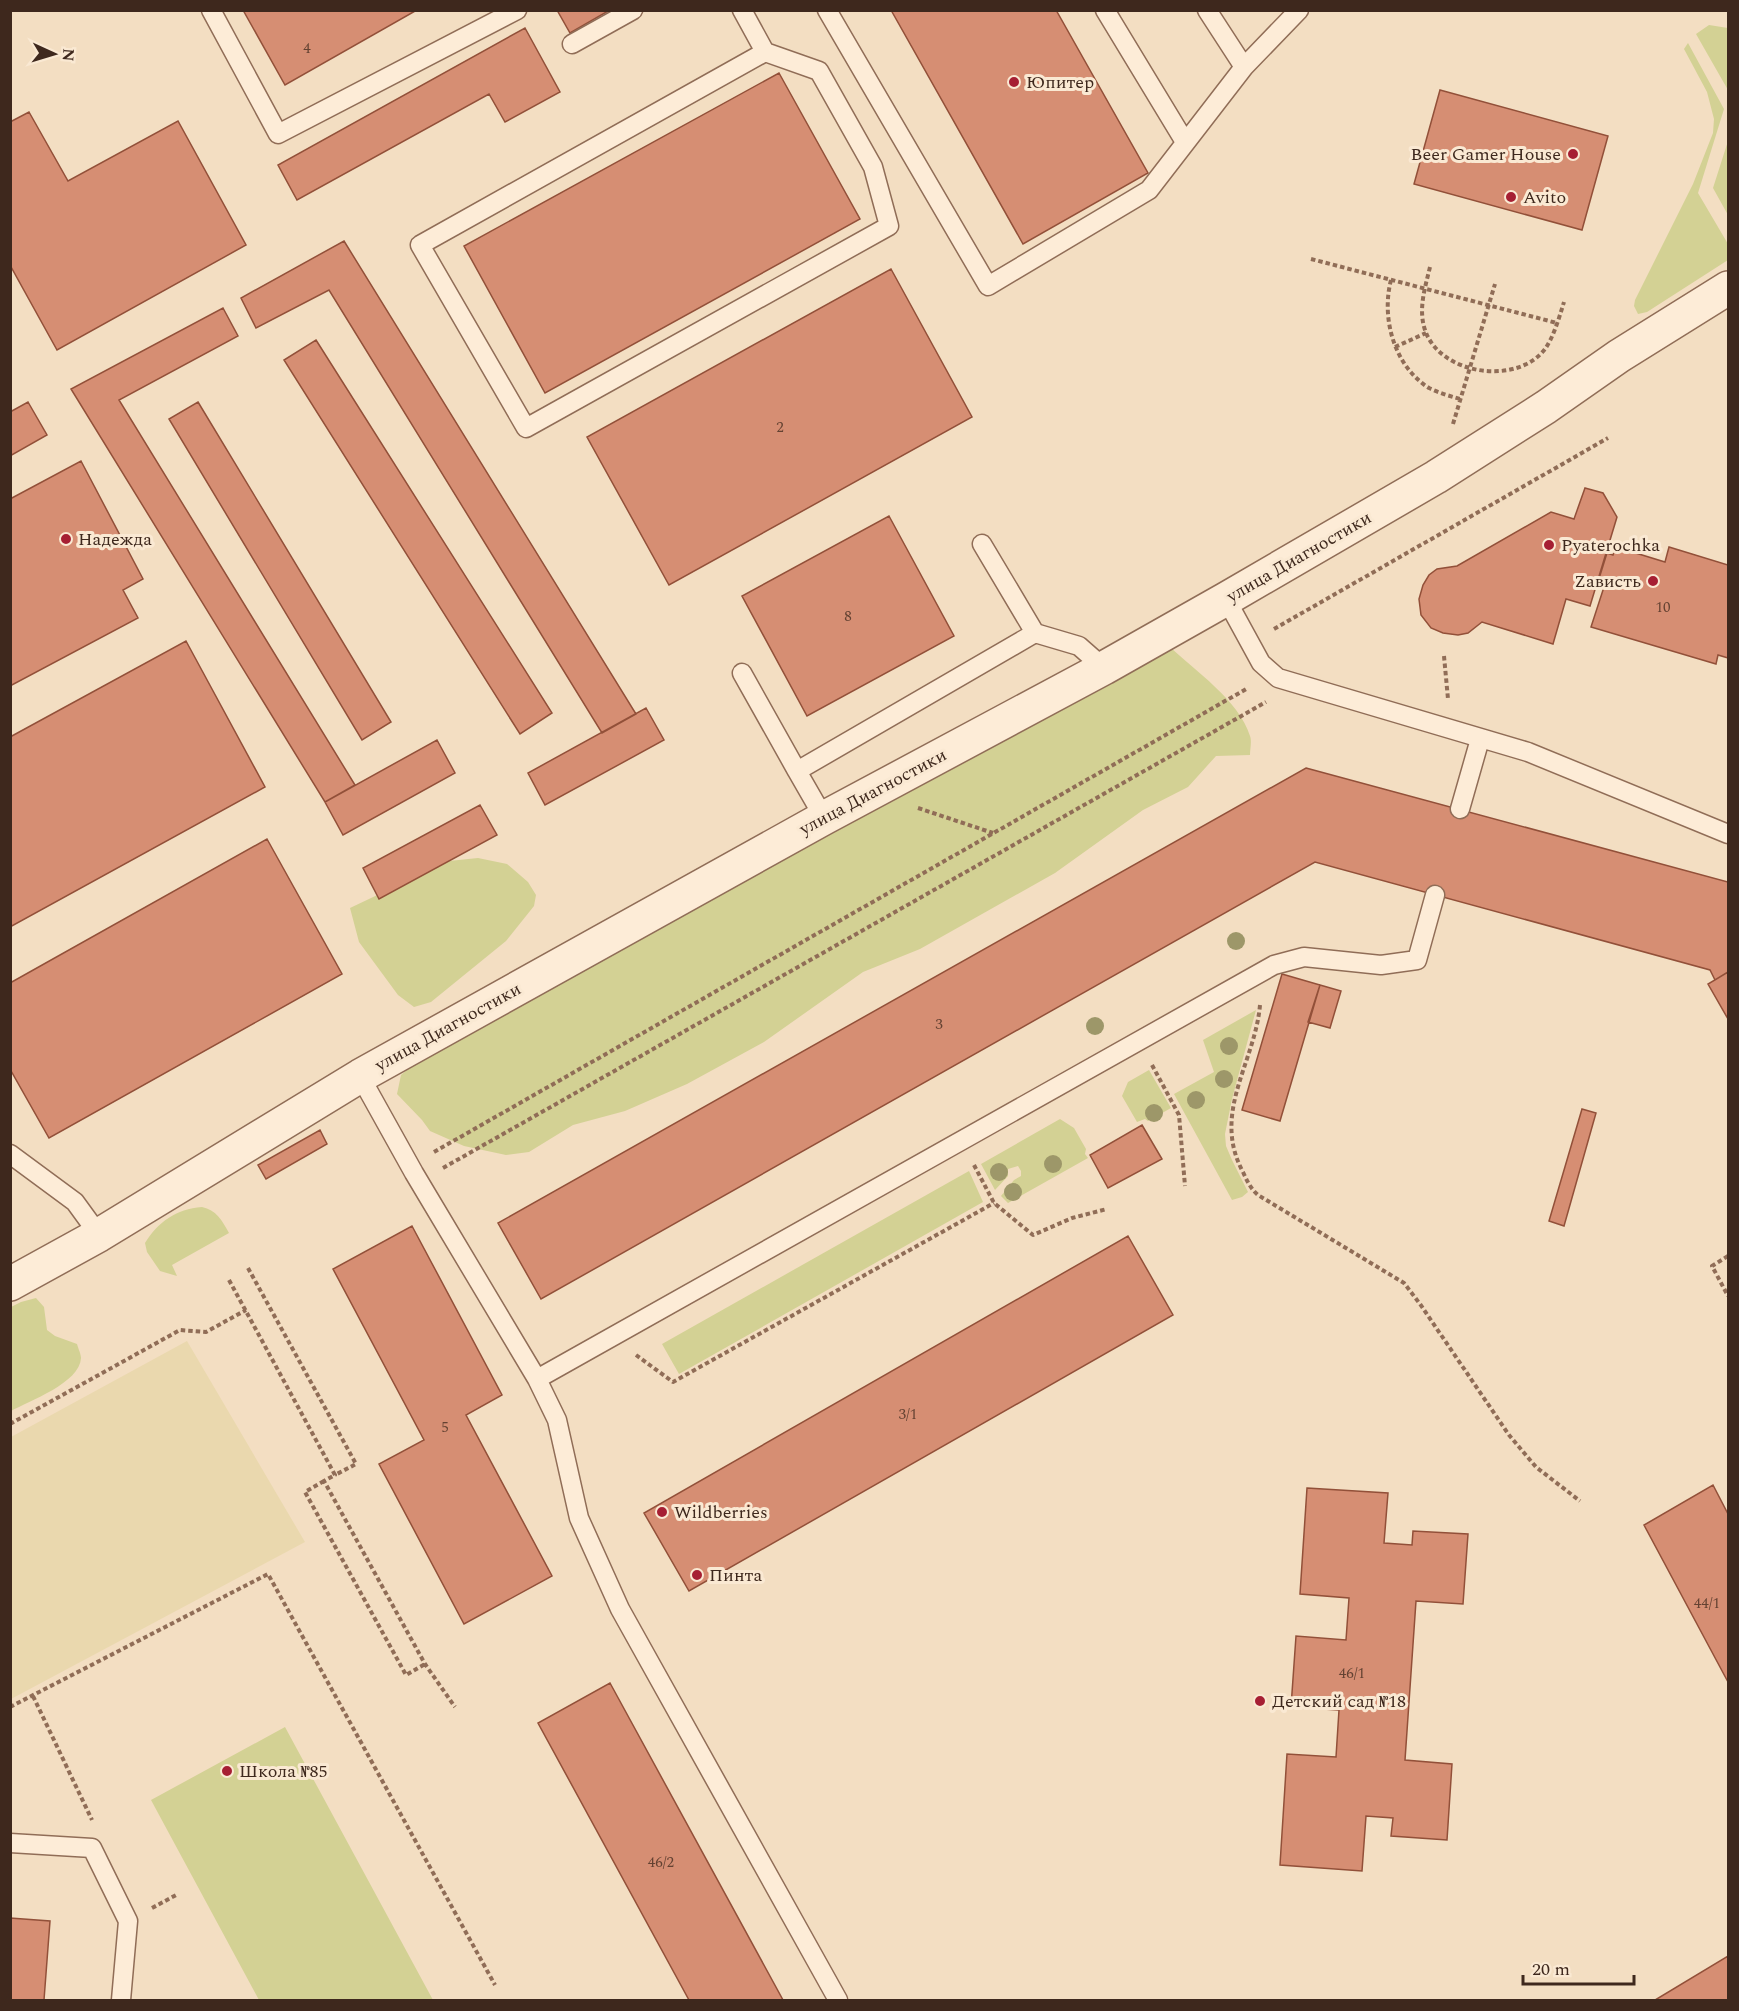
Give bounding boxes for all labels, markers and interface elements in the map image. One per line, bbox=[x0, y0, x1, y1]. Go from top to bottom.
north arrow bbox=[24, 24, 84, 84]
house number: 4 bbox=[303, 37, 311, 60]
text: N bbox=[56, 48, 80, 62]
place label: Юпитер bbox=[1026, 69, 1094, 96]
marker: Юпитер bbox=[1007, 75, 1021, 89]
place label: Beer Gamer House bbox=[1411, 141, 1561, 168]
marker: Beer Gamer House bbox=[1566, 147, 1580, 161]
place label: Avito bbox=[1523, 184, 1566, 211]
marker: Avito bbox=[1504, 190, 1518, 204]
house number: 2 bbox=[776, 416, 784, 439]
street label: улица Диагностики bbox=[1221, 504, 1377, 610]
place label: Надежда bbox=[78, 526, 152, 553]
marker: Надежда bbox=[59, 532, 73, 546]
place label: Pyaterochka bbox=[1561, 532, 1660, 559]
marker: Pyaterochka bbox=[1542, 538, 1556, 552]
place label: Zависть bbox=[1574, 568, 1641, 595]
marker: Zависть bbox=[1646, 574, 1660, 588]
house number: 10 bbox=[1655, 596, 1671, 619]
house number: 8 bbox=[844, 605, 852, 628]
street label: улица Диагностики bbox=[794, 742, 952, 843]
street label: улица Диагностики bbox=[369, 976, 526, 1079]
house number: 3 bbox=[935, 1013, 943, 1036]
house number: 3/1 bbox=[899, 1403, 917, 1426]
house number: 5 bbox=[441, 1416, 449, 1439]
place label: Wildberries bbox=[674, 1499, 768, 1526]
marker: Wildberries bbox=[655, 1505, 669, 1519]
place label: Пинта bbox=[709, 1562, 762, 1589]
marker: Пинта bbox=[690, 1568, 704, 1582]
house number: 44/1 bbox=[1694, 1592, 1720, 1615]
house number: 46/1 bbox=[1339, 1662, 1365, 1685]
place label: Детский сад №18 bbox=[1272, 1688, 1406, 1715]
marker: Детский сад №18 bbox=[1253, 1694, 1267, 1708]
place label: Школа №85 bbox=[239, 1758, 327, 1785]
marker: Школа №85 bbox=[220, 1764, 234, 1778]
house number: 46/2 bbox=[648, 1851, 674, 1874]
scale bar bbox=[1523, 1948, 1634, 1986]
text: 20 m bbox=[1532, 1956, 1570, 1983]

